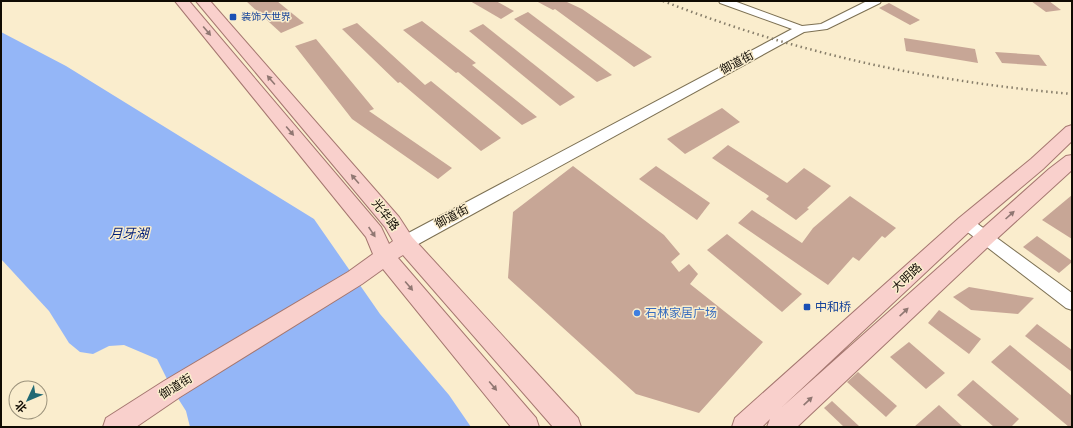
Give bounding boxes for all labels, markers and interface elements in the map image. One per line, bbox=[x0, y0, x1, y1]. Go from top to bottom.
place label: 装饰大世界 bbox=[241, 11, 291, 23]
marker: 装饰大世界 bbox=[228, 12, 238, 22]
one-way arrow bbox=[202, 26, 211, 36]
street label: 御道街 bbox=[718, 48, 756, 78]
one-way arrow bbox=[266, 75, 275, 85]
one-way arrow bbox=[285, 126, 294, 137]
one-way arrow bbox=[351, 174, 360, 184]
street label: 光华路 bbox=[368, 196, 402, 234]
street label: 御道街 bbox=[433, 202, 471, 232]
one-way arrow bbox=[1005, 211, 1014, 220]
water label: 月牙湖 bbox=[109, 226, 150, 242]
one-way arrow bbox=[368, 226, 376, 237]
street label: 大明路 bbox=[889, 260, 925, 296]
one-way arrow bbox=[405, 281, 414, 292]
place label: 中和桥 bbox=[815, 300, 851, 315]
marker: 中和桥 bbox=[802, 302, 812, 312]
place label: 石林家居广场 bbox=[645, 306, 717, 321]
marker: 石林家居广场 bbox=[632, 308, 642, 318]
one-way arrow bbox=[898, 308, 909, 317]
street label: 御道街 bbox=[157, 371, 195, 403]
north arrow bbox=[8, 380, 48, 420]
one-way arrow bbox=[488, 381, 497, 391]
one-way arrow bbox=[803, 396, 813, 405]
text: 北 bbox=[13, 398, 30, 415]

